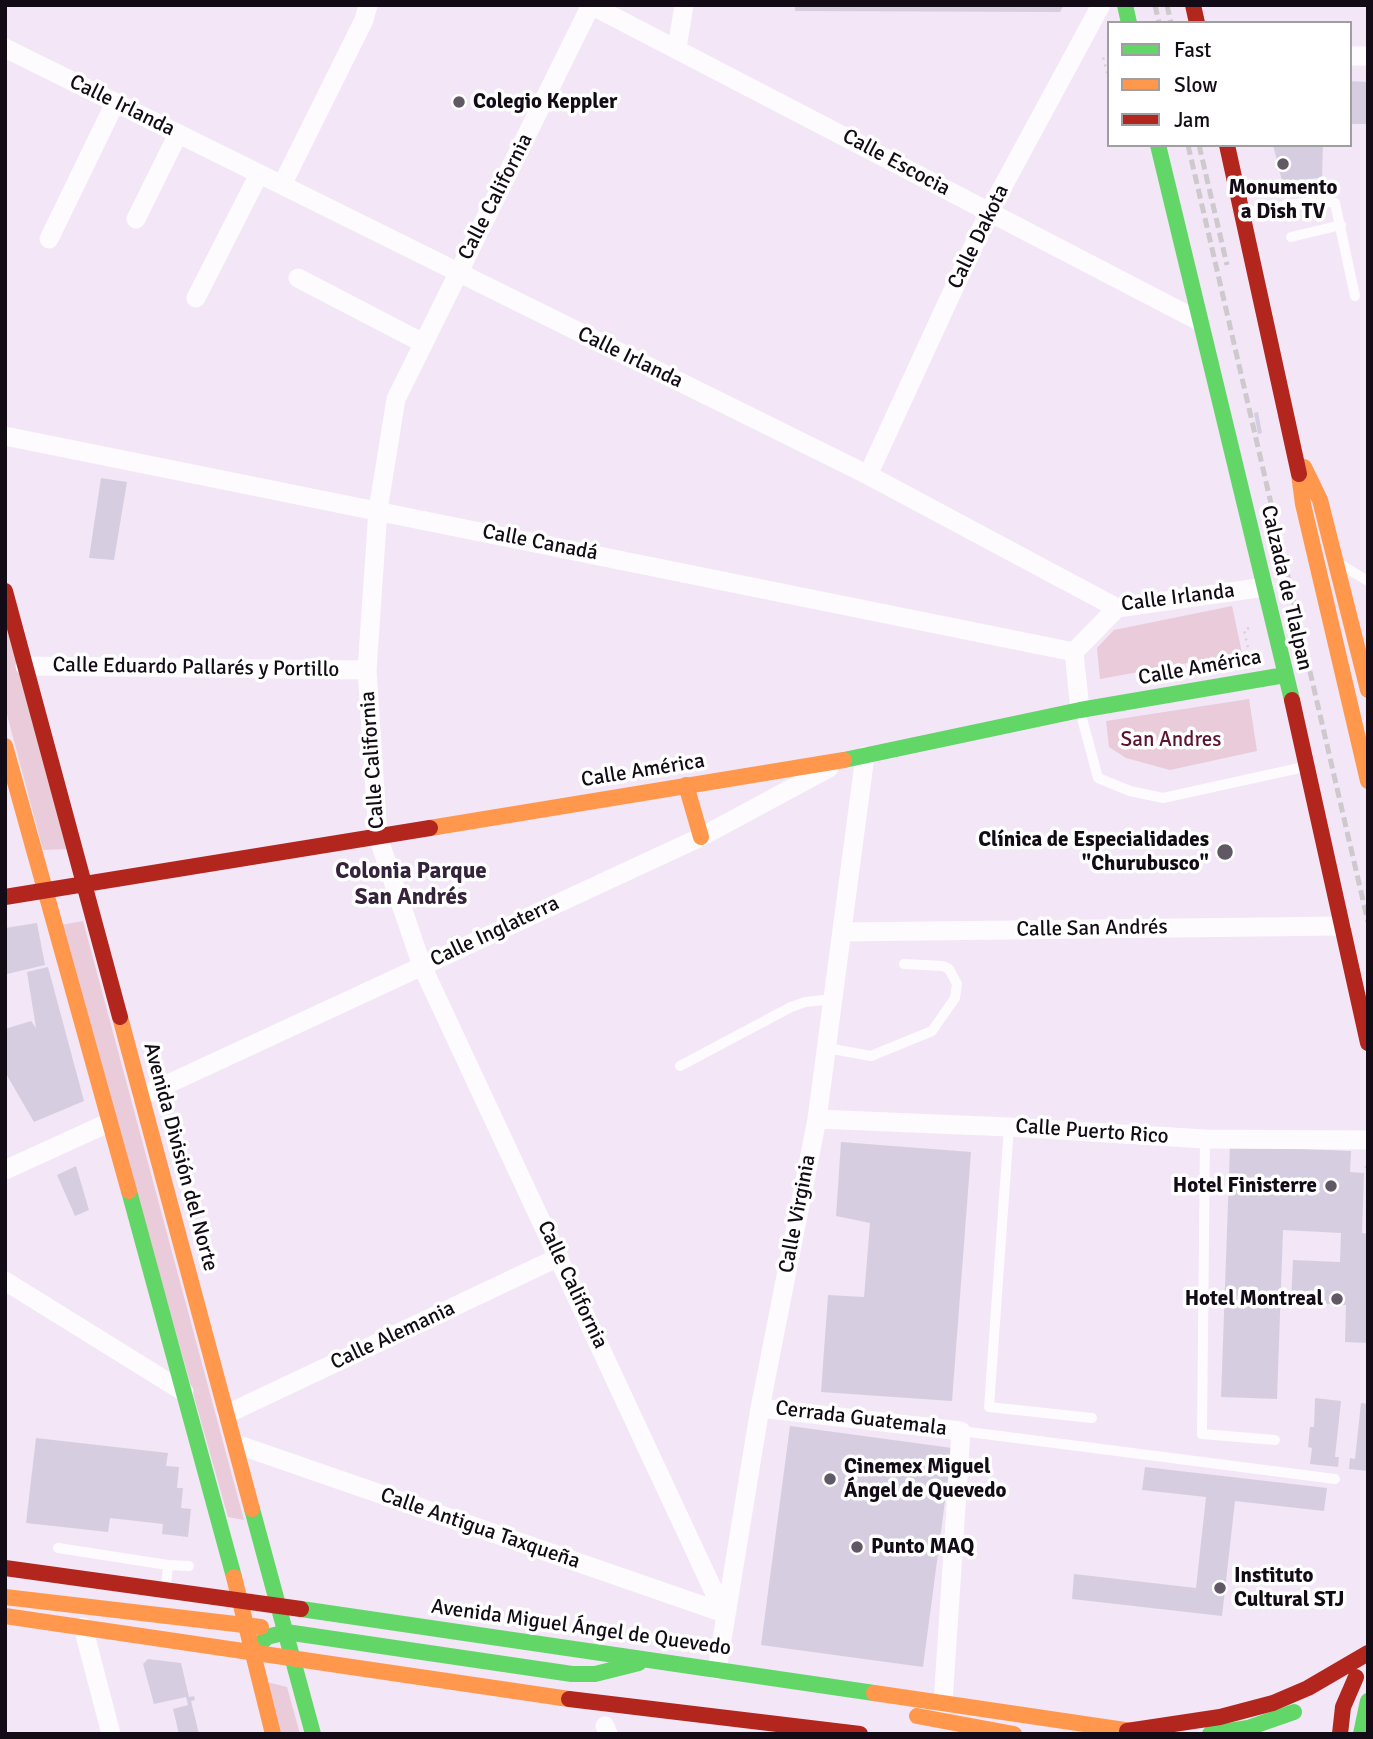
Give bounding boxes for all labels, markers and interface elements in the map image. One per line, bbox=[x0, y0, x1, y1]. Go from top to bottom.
legend bbox=[1107, 21, 1352, 147]
text: Fast bbox=[1174, 37, 1211, 63]
street label: Calle Irlanda bbox=[65, 70, 179, 142]
text: Slow bbox=[1174, 72, 1218, 98]
place label: Colegio Keppler bbox=[473, 89, 617, 115]
marker: Colegio Keppler bbox=[451, 94, 467, 110]
text: Jam bbox=[1174, 107, 1210, 133]
street label: Calle Escocia bbox=[838, 124, 954, 202]
street label: Calle California bbox=[453, 130, 539, 264]
marker: Monumento a Dish TV bbox=[1275, 156, 1291, 172]
place label: Monumento a Dish TV bbox=[1228, 175, 1338, 225]
street label: Calle Dakota bbox=[943, 181, 1015, 293]
street label: Calle Irlanda bbox=[573, 322, 687, 394]
street label: Calzada de Tlalpan bbox=[1255, 503, 1317, 673]
street label: Calle Canadá bbox=[480, 519, 600, 567]
street label: Calle Irlanda bbox=[1120, 579, 1236, 617]
street label: Calle América bbox=[1136, 645, 1264, 691]
street label: Calle Eduardo Pallarés y Portillo bbox=[52, 653, 340, 683]
street label: Calle California bbox=[356, 690, 390, 830]
park label: San Andres bbox=[1121, 727, 1221, 753]
street label: Calle América bbox=[579, 749, 707, 793]
place label: Clínica de Especialidades "Churubusco" bbox=[978, 827, 1209, 877]
marker: Clínica de Especialidades "Churubusco" bbox=[1215, 842, 1235, 862]
district label: Colonia Parque San Andrés bbox=[335, 858, 487, 912]
street label: Calle Inglaterra bbox=[427, 891, 563, 973]
street label: Calle San Andrés bbox=[1016, 915, 1168, 943]
street label: Avenida División del Norte bbox=[137, 1040, 223, 1274]
street label: Calle Puerto Rico bbox=[1014, 1114, 1170, 1150]
street label: Calle Virginia bbox=[774, 1153, 822, 1275]
place label: Hotel Finisterre bbox=[1173, 1173, 1317, 1199]
marker: Hotel Finisterre bbox=[1323, 1178, 1339, 1194]
street label: Calle California bbox=[531, 1217, 613, 1353]
place label: Hotel Montreal bbox=[1185, 1286, 1323, 1312]
marker: Hotel Montreal bbox=[1329, 1291, 1345, 1307]
street label: Calle Alemania bbox=[327, 1296, 459, 1376]
street label: Cerrada Guatemala bbox=[774, 1396, 948, 1442]
place label: Cinemex Miguel Ángel de Quevedo bbox=[844, 1454, 1006, 1504]
marker: Cinemex Miguel Ángel de Quevedo bbox=[822, 1471, 838, 1487]
street label: Calle Antigua Taxqueña bbox=[377, 1483, 583, 1575]
place label: Punto MAQ bbox=[871, 1534, 974, 1560]
marker: Punto MAQ bbox=[849, 1539, 865, 1555]
place label: Instituto Cultural STJ bbox=[1234, 1563, 1344, 1613]
marker: Instituto Cultural STJ bbox=[1212, 1580, 1228, 1596]
street label: Avenida Miguel Ángel de Quevedo bbox=[429, 1594, 733, 1662]

